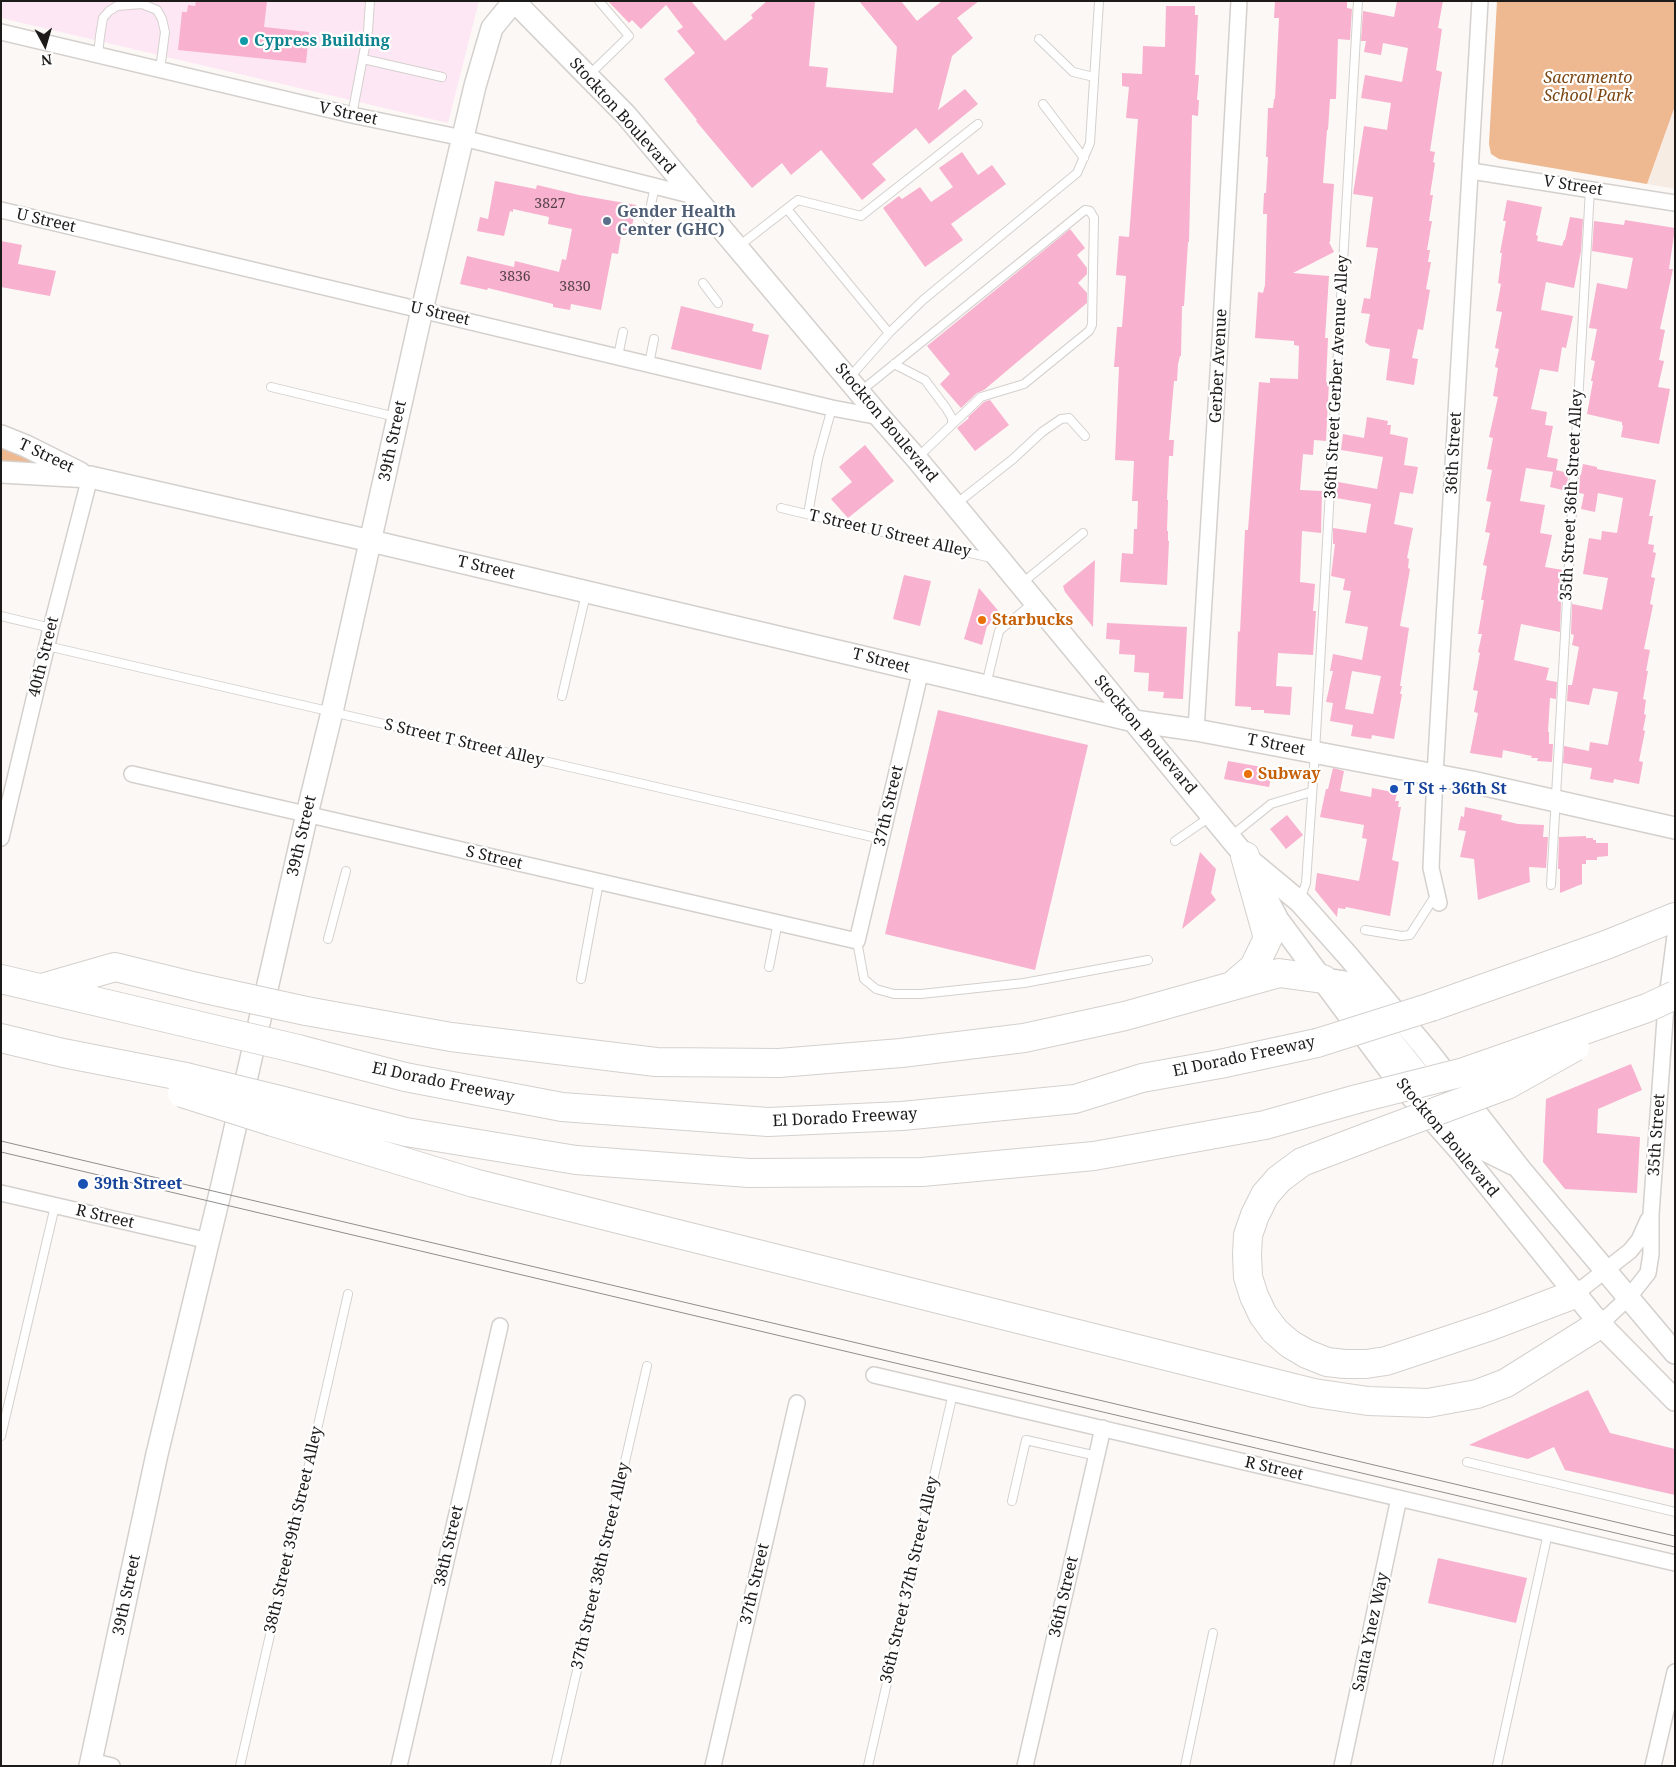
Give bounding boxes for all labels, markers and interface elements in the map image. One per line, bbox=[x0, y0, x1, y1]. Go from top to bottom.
north arrow bbox=[20, 20, 70, 70]
place label: Cypress Building bbox=[254, 31, 390, 51]
marker: Cypress Building bbox=[238, 35, 250, 47]
text: N bbox=[40, 50, 53, 70]
street label: Stockton Boulevard bbox=[565, 54, 679, 178]
park label: Sacramento School Park bbox=[1543, 68, 1633, 106]
street label: V Street bbox=[317, 98, 379, 130]
street label: V Street bbox=[1542, 172, 1604, 200]
house number: 3827 bbox=[534, 196, 566, 212]
place label: Gender Health Center (GHC) bbox=[617, 202, 736, 240]
street label: U Street bbox=[14, 205, 78, 237]
marker: Gender Health Center (GHC) bbox=[601, 215, 613, 227]
street label: 36th Street Gerber Avenue Alley bbox=[1321, 254, 1353, 500]
house number: 3836 bbox=[499, 269, 531, 285]
house number: 3830 bbox=[559, 279, 591, 295]
street label: U Street bbox=[408, 298, 472, 330]
street label: Gerber Avenue bbox=[1206, 308, 1232, 424]
street label: Stockton Boulevard bbox=[831, 360, 941, 486]
street label: 35th Street 36th Street Alley bbox=[1557, 389, 1587, 601]
street label: 39th Street bbox=[375, 399, 411, 483]
street label: 36th Street bbox=[1442, 411, 1466, 495]
street label: T Street bbox=[15, 435, 77, 477]
street label: T Street U Street Alley bbox=[807, 506, 973, 562]
street label: T Street bbox=[455, 552, 517, 584]
place label: Starbucks bbox=[992, 610, 1073, 630]
marker: Starbucks bbox=[976, 614, 988, 626]
street label: 40th Street bbox=[25, 615, 63, 699]
street label: T Street bbox=[850, 645, 912, 677]
street label: Stockton Boulevard bbox=[1090, 672, 1200, 798]
street label: S Street T Street Alley bbox=[382, 715, 546, 771]
street label: T Street bbox=[1245, 730, 1307, 760]
street label: 37th Street bbox=[870, 764, 908, 848]
place label: Subway bbox=[1258, 764, 1321, 784]
marker: Subway bbox=[1242, 768, 1254, 780]
place label: T St + 36th St bbox=[1404, 779, 1507, 799]
marker: T St + 36th St bbox=[1388, 783, 1400, 795]
street label: 39th Street bbox=[283, 794, 321, 878]
street label: S Street bbox=[464, 842, 524, 874]
street label: El Dorado Freeway bbox=[1171, 1033, 1317, 1081]
street label: El Dorado Freeway bbox=[370, 1059, 516, 1107]
street label: Stockton Boulevard bbox=[1392, 1075, 1502, 1201]
street label: 35th Street bbox=[1645, 1093, 1669, 1177]
street label: El Dorado Freeway bbox=[772, 1105, 918, 1131]
place label: 39th Street bbox=[94, 1174, 182, 1194]
marker: 39th Street bbox=[76, 1177, 90, 1191]
street label: R Street bbox=[74, 1201, 136, 1233]
street label: 38th Street 39th Street Alley bbox=[261, 1425, 327, 1635]
street label: R Street bbox=[1243, 1453, 1305, 1485]
street label: 37th Street 38th Street Alley bbox=[568, 1461, 634, 1671]
street label: 36th Street 37th Street Alley bbox=[877, 1475, 943, 1685]
street label: 38th Street bbox=[430, 1504, 468, 1588]
street label: 37th Street bbox=[736, 1542, 774, 1626]
street label: 39th Street bbox=[109, 1553, 145, 1637]
street label: 36th Street bbox=[1045, 1555, 1083, 1639]
street label: Santa Ynez Way bbox=[1349, 1571, 1393, 1693]

